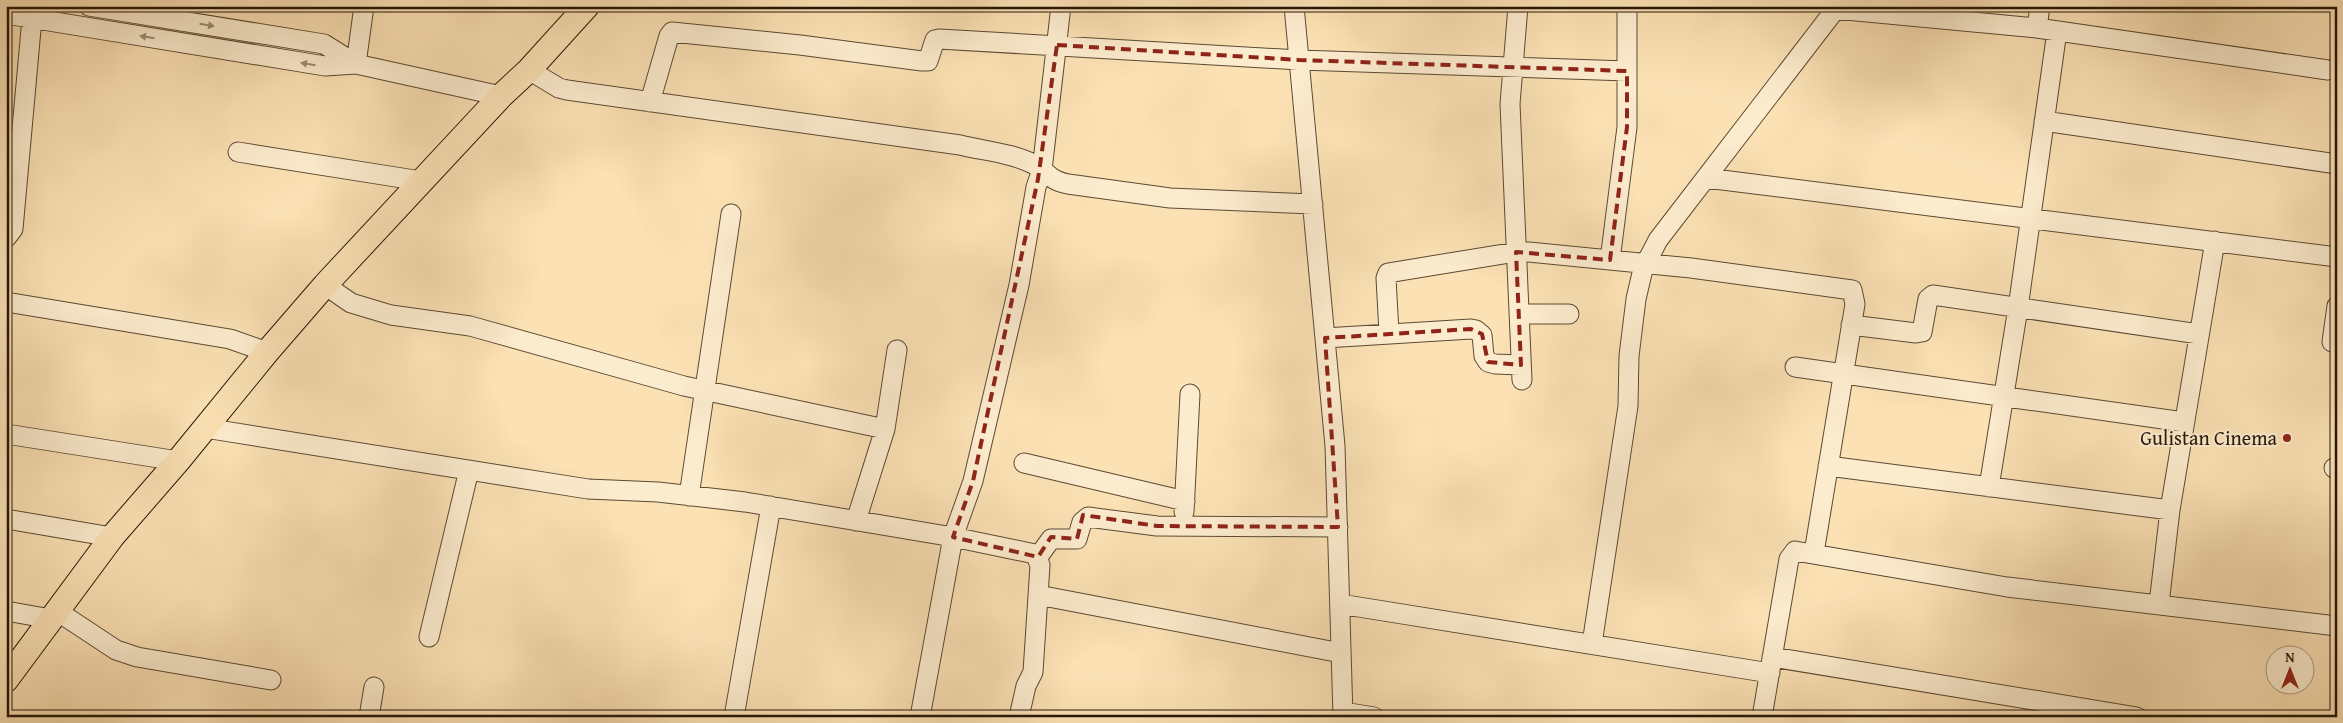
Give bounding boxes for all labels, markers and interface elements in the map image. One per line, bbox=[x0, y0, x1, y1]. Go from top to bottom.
one-way arrow bbox=[199, 21, 215, 29]
one-way arrow bbox=[139, 33, 155, 41]
one-way arrow bbox=[299, 59, 315, 67]
place label: Gulistan Cinema bbox=[2140, 423, 2278, 452]
marker: Gulistan Cinema bbox=[2281, 432, 2293, 444]
north arrow bbox=[2266, 646, 2316, 696]
text: N bbox=[2285, 647, 2295, 667]

